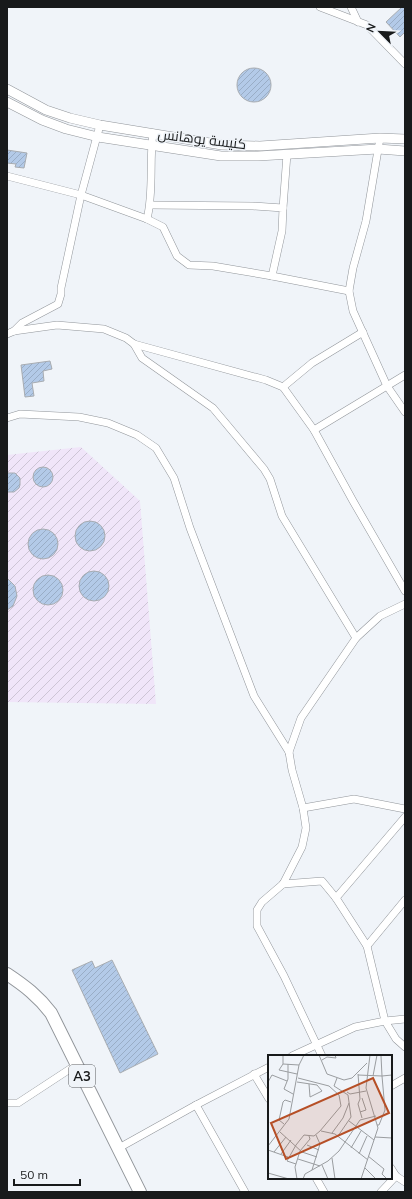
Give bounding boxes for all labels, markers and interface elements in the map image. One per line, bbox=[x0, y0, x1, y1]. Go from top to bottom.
north arrow bbox=[360, 12, 400, 52]
text: N bbox=[363, 21, 379, 35]
street label: كنيسة يوهانس bbox=[157, 125, 247, 153]
inset map bbox=[268, 1055, 392, 1179]
road number: A3 bbox=[69, 1065, 95, 1087]
scale bar bbox=[14, 1161, 80, 1187]
text: 50 m bbox=[20, 1167, 48, 1182]

